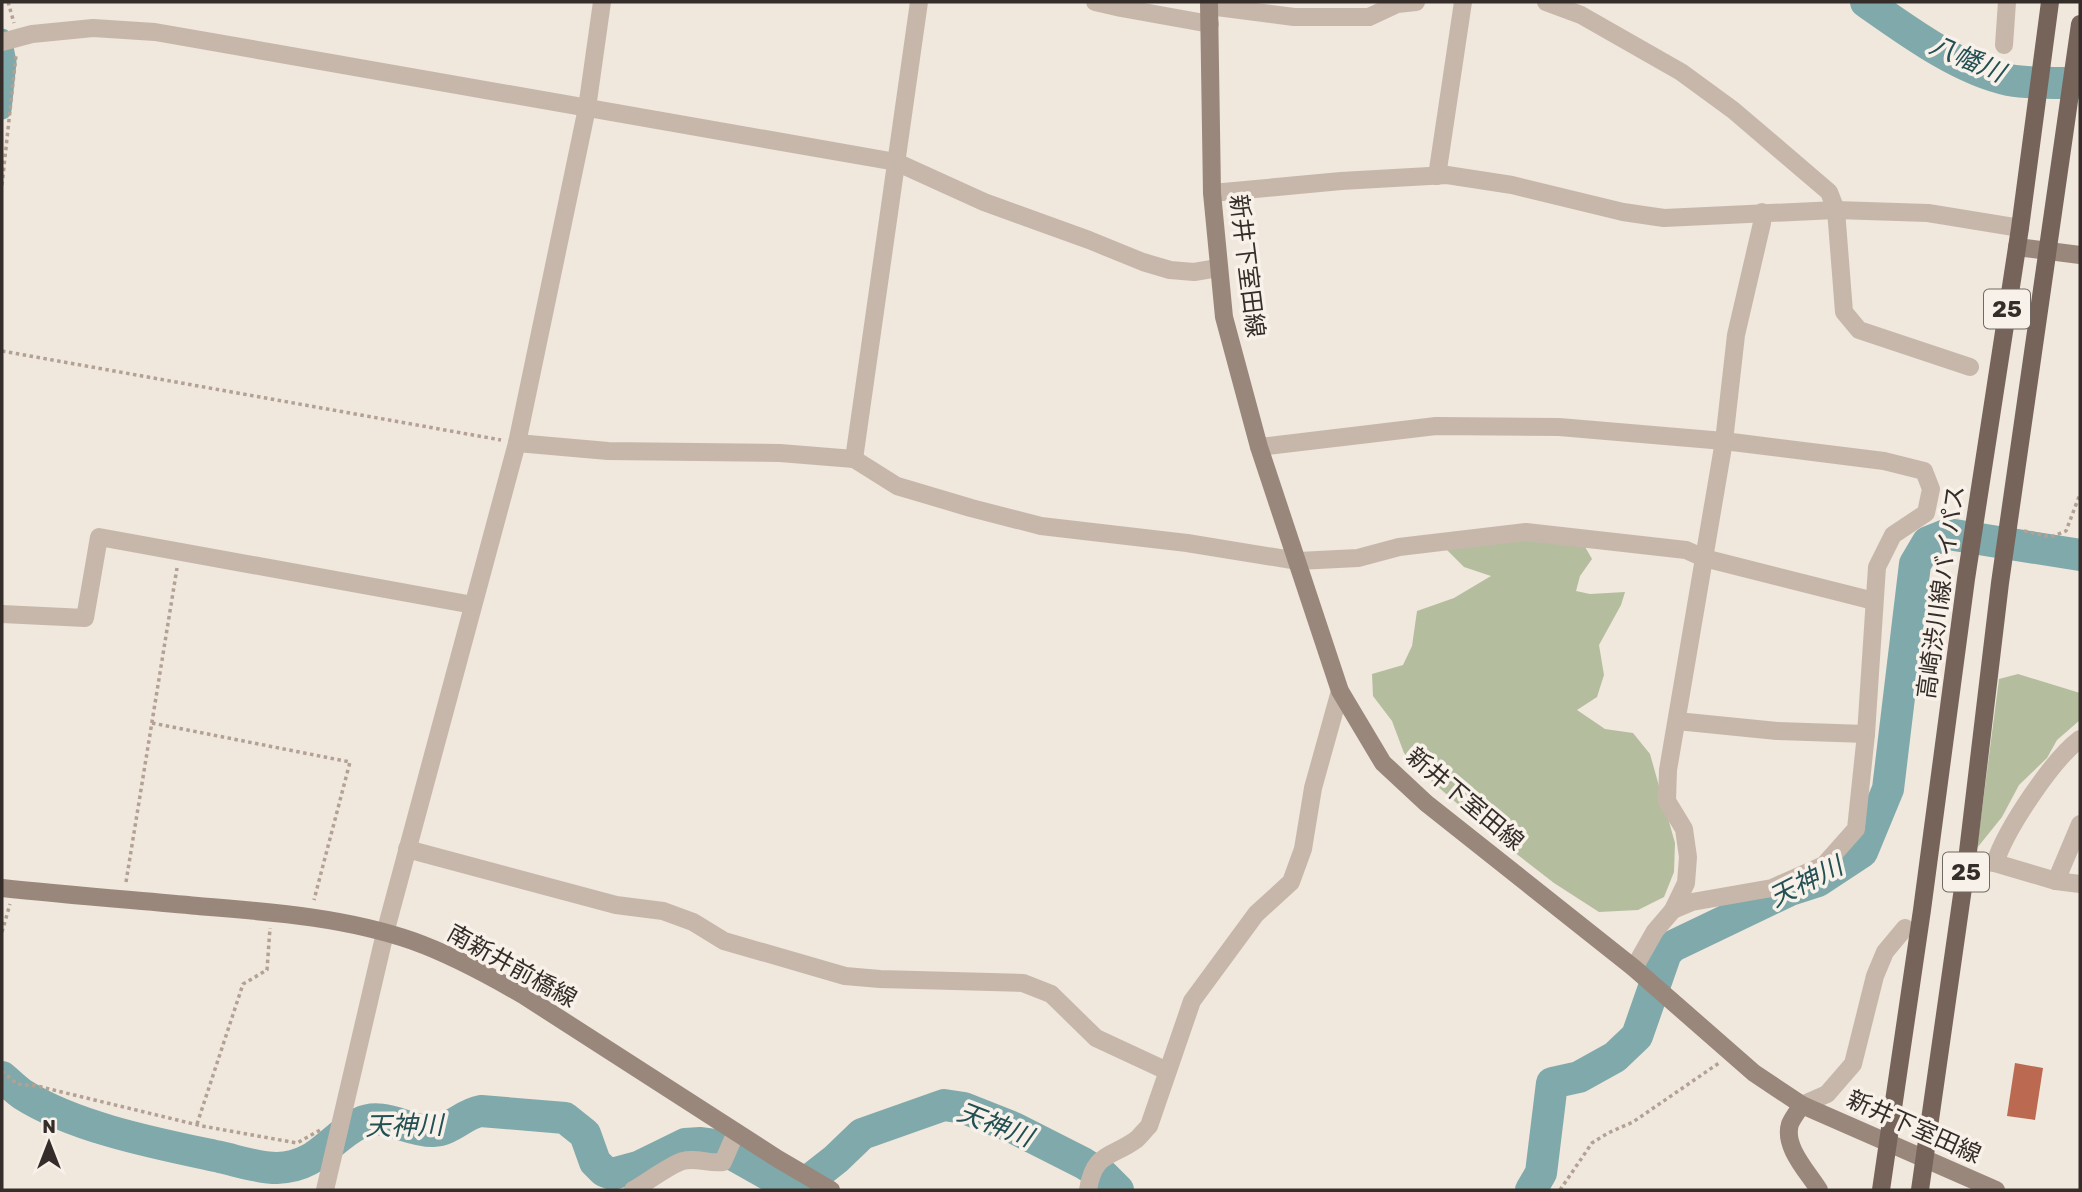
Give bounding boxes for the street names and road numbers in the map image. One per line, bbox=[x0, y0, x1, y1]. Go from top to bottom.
street label: 新井下室田線 bbox=[1224, 193, 1270, 339]
road number: 25 bbox=[1984, 290, 2030, 328]
street label: 高崎渋川線バイパス bbox=[1912, 483, 1970, 701]
street label: 新井下室田線 bbox=[1401, 742, 1529, 856]
road number: 25 bbox=[1943, 852, 1989, 892]
street label: 南新井前橋線 bbox=[442, 919, 582, 1013]
street label: 新井下室田線 bbox=[1843, 1085, 1985, 1169]

